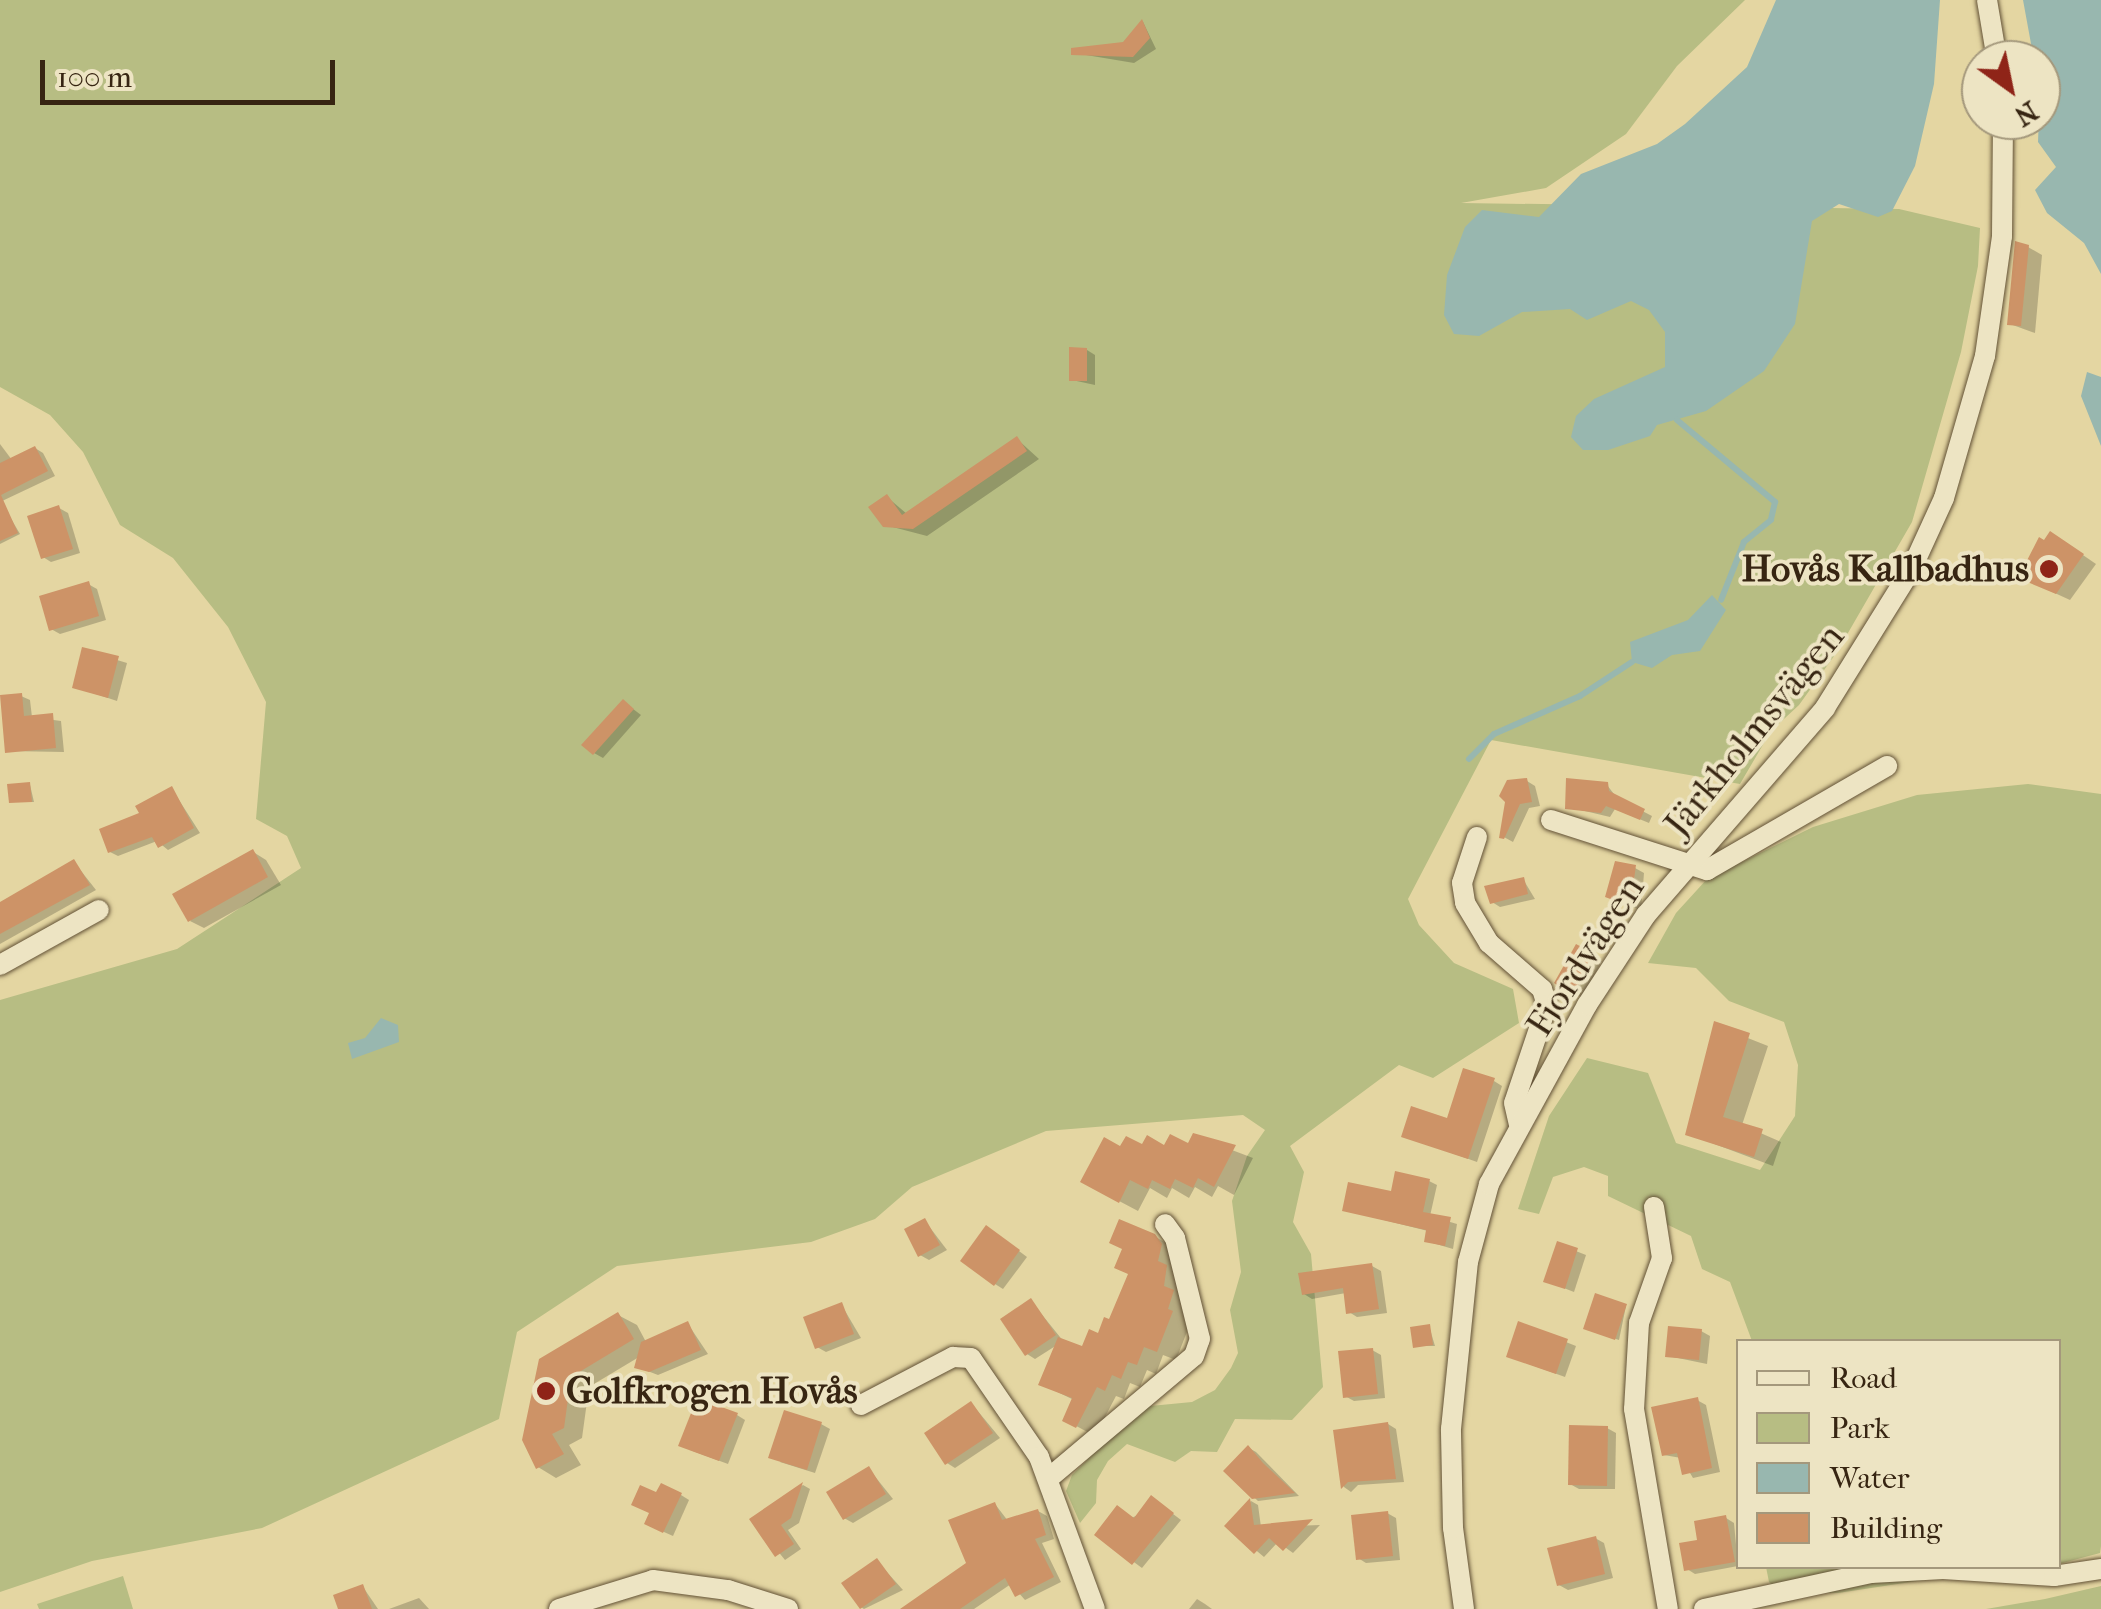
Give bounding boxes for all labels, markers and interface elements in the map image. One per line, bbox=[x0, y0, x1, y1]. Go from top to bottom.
scale bar bbox=[45, 40, 340, 102]
north arrow bbox=[1961, 40, 2061, 140]
text: 100 m bbox=[57, 60, 132, 95]
text: N bbox=[2009, 94, 2044, 134]
place label: Hovås Kallbadhus bbox=[1742, 546, 2029, 592]
marker: Hovås Kallbadhus bbox=[2038, 558, 2060, 580]
street label: Järkholmsvägen bbox=[1654, 614, 1854, 846]
street label: Fjordvägen bbox=[1516, 867, 1654, 1045]
legend bbox=[1736, 1339, 2061, 1569]
text: Road bbox=[1830, 1361, 1897, 1396]
place label: Golfkrogen Hovås bbox=[566, 1368, 858, 1414]
marker: Golfkrogen Hovås bbox=[535, 1380, 557, 1402]
text: Park bbox=[1830, 1411, 1890, 1446]
text: Water bbox=[1830, 1461, 1910, 1496]
text: Building bbox=[1830, 1511, 1942, 1546]

